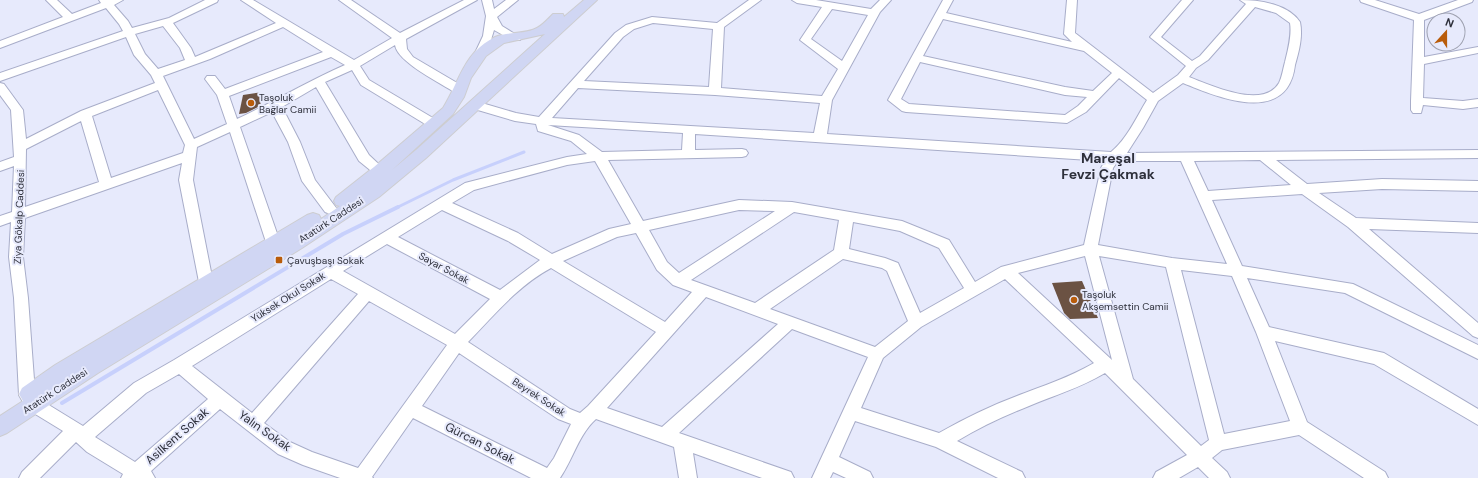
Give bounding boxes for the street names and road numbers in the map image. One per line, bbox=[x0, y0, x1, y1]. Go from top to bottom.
street label: Ziya Gökalp Caddesi bbox=[11, 170, 27, 264]
street label: Atatürk Caddesi bbox=[296, 194, 366, 246]
street label: Sayar Sokak bbox=[417, 249, 471, 287]
street label: Yüksek Okul Sokak bbox=[249, 269, 327, 325]
street label: Atatürk Caddesi bbox=[20, 365, 90, 417]
street label: Beyrek Sokak bbox=[510, 375, 568, 419]
street label: Asilkent Sokak bbox=[142, 404, 212, 468]
street label: Yalın Sokak bbox=[236, 407, 294, 455]
street label: Gürcan Sokak bbox=[442, 419, 518, 467]

